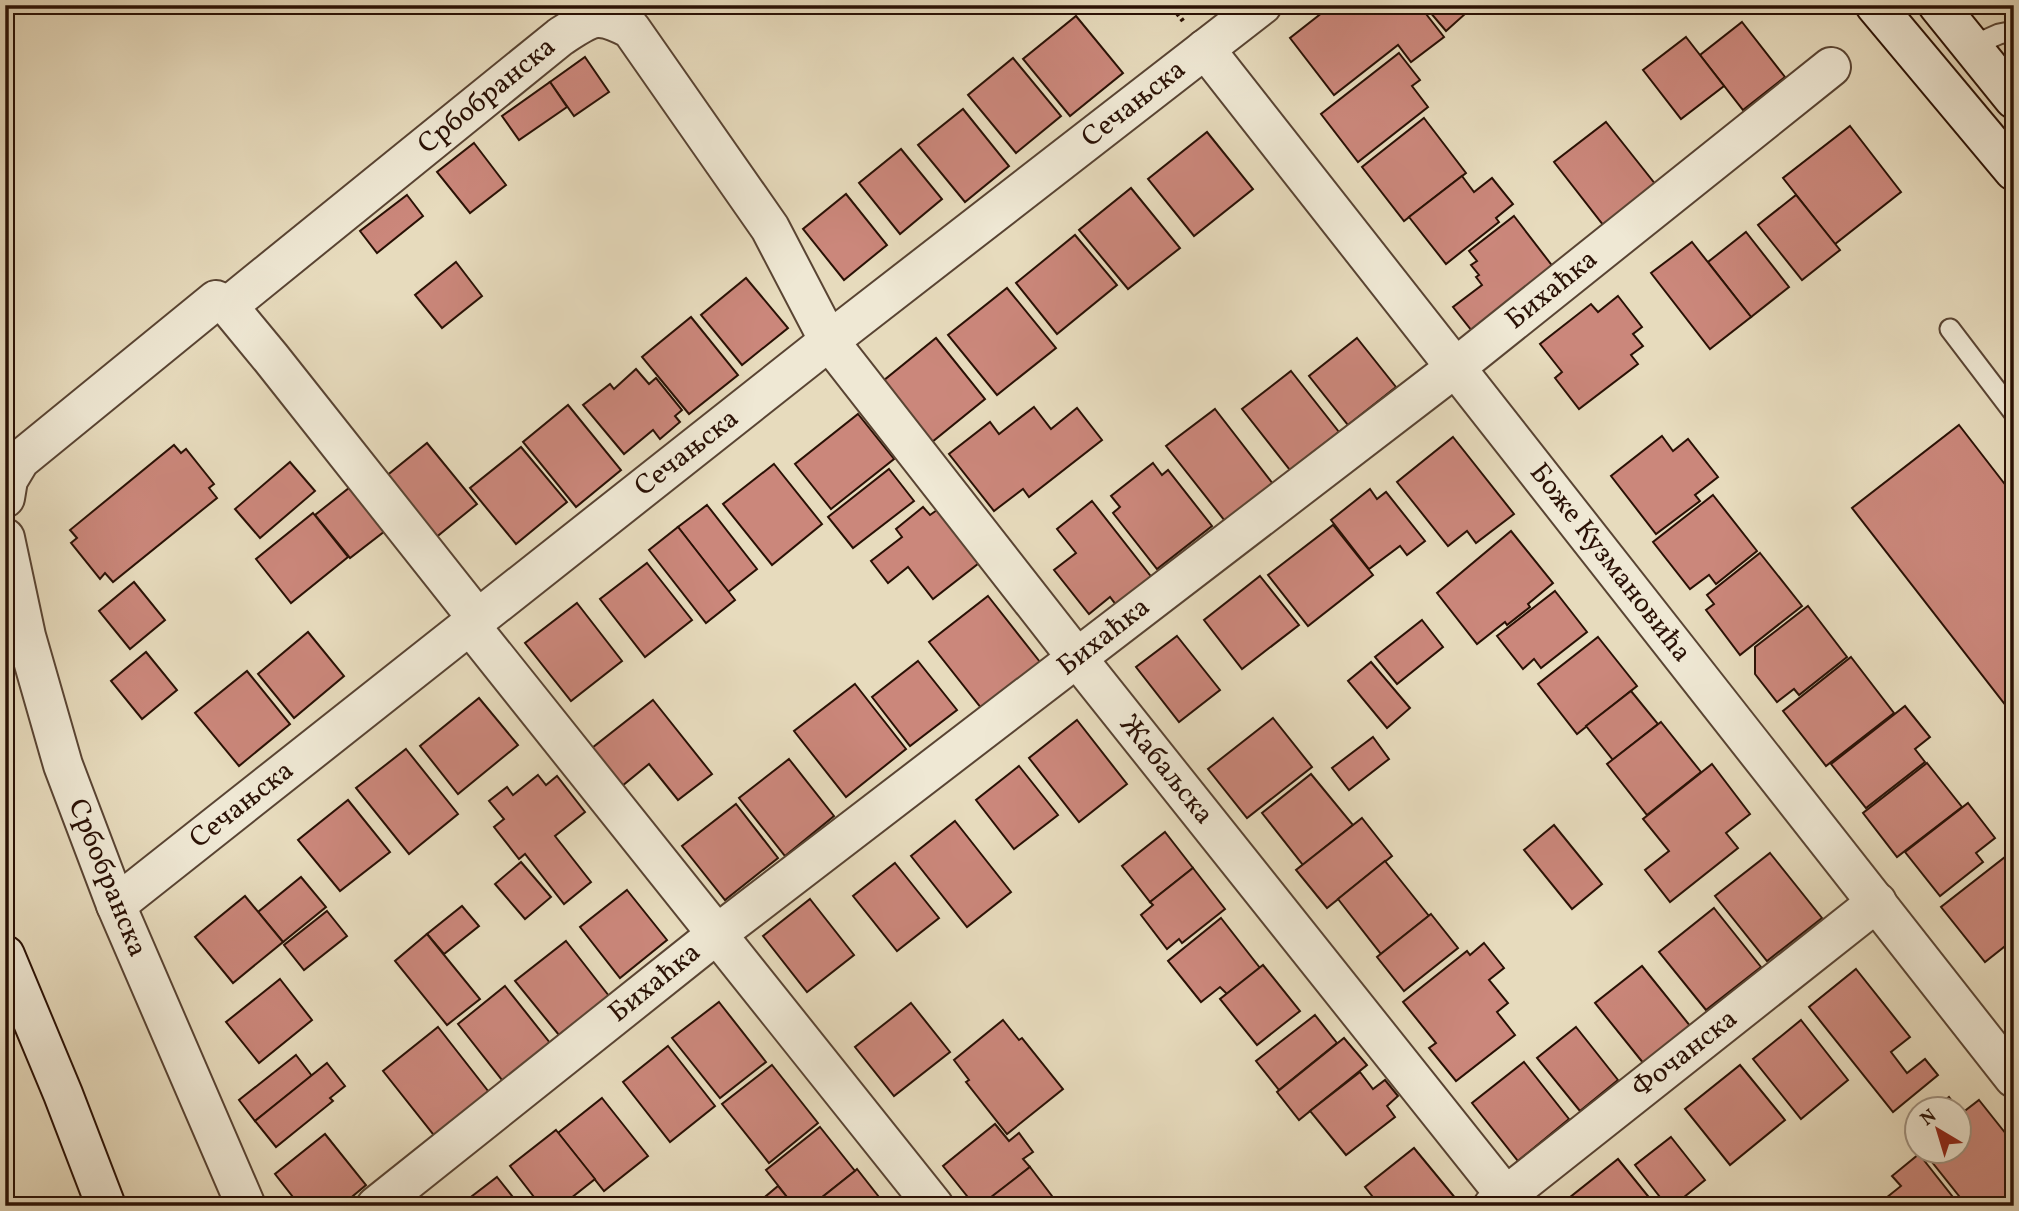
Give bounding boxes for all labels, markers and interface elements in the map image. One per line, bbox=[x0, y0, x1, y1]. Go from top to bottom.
street label: Србобранска bbox=[410, 28, 564, 164]
street label: Сечањска bbox=[1074, 51, 1194, 157]
street label: Бихаћка bbox=[1498, 241, 1606, 339]
street label: Сечањска bbox=[627, 400, 747, 506]
street label: Боже Кузмановића bbox=[1520, 455, 1700, 671]
street label: Бихаћка bbox=[1049, 588, 1159, 686]
street label: Жабаљска bbox=[1110, 707, 1222, 833]
street label: Сечањска bbox=[182, 752, 302, 858]
street label: Србобранска bbox=[58, 793, 156, 963]
street label: Бихаћка bbox=[601, 934, 709, 1032]
street label: Фочанска bbox=[1624, 1000, 1746, 1108]
north arrow bbox=[1904, 1096, 1974, 1166]
text: N bbox=[1915, 1104, 1942, 1133]

